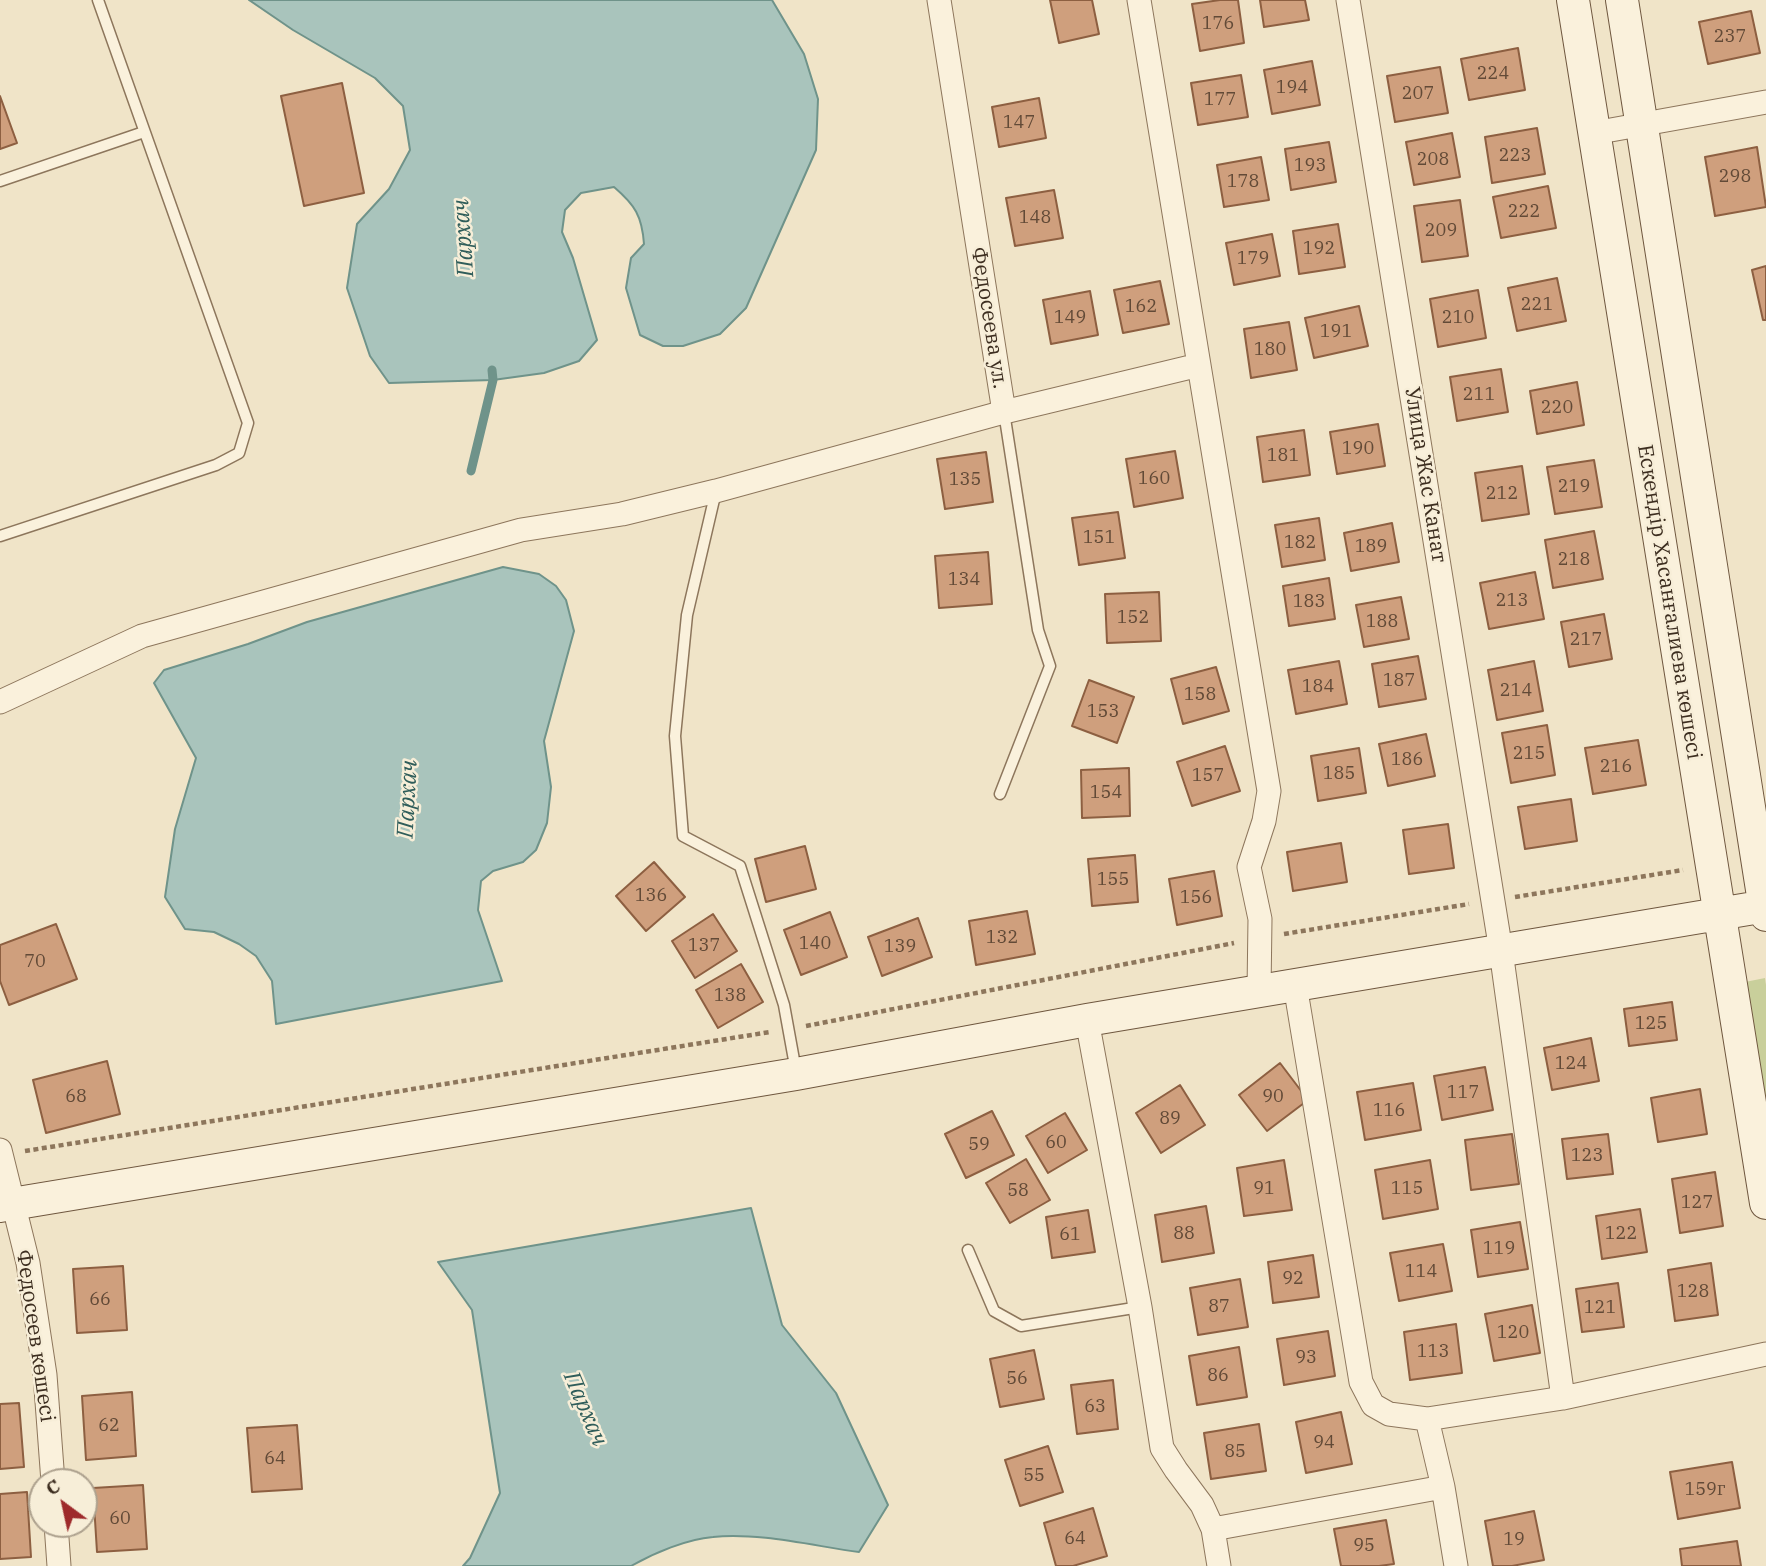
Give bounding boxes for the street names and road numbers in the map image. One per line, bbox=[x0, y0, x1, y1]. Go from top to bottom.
street label: Федосеева ул. bbox=[965, 245, 1013, 391]
street label: Улица Жас Канат bbox=[1399, 385, 1451, 565]
street label: Ескендір Хасанғалиева көшесі bbox=[1632, 443, 1706, 761]
street label: Федосеев көшесі bbox=[10, 1248, 60, 1424]

